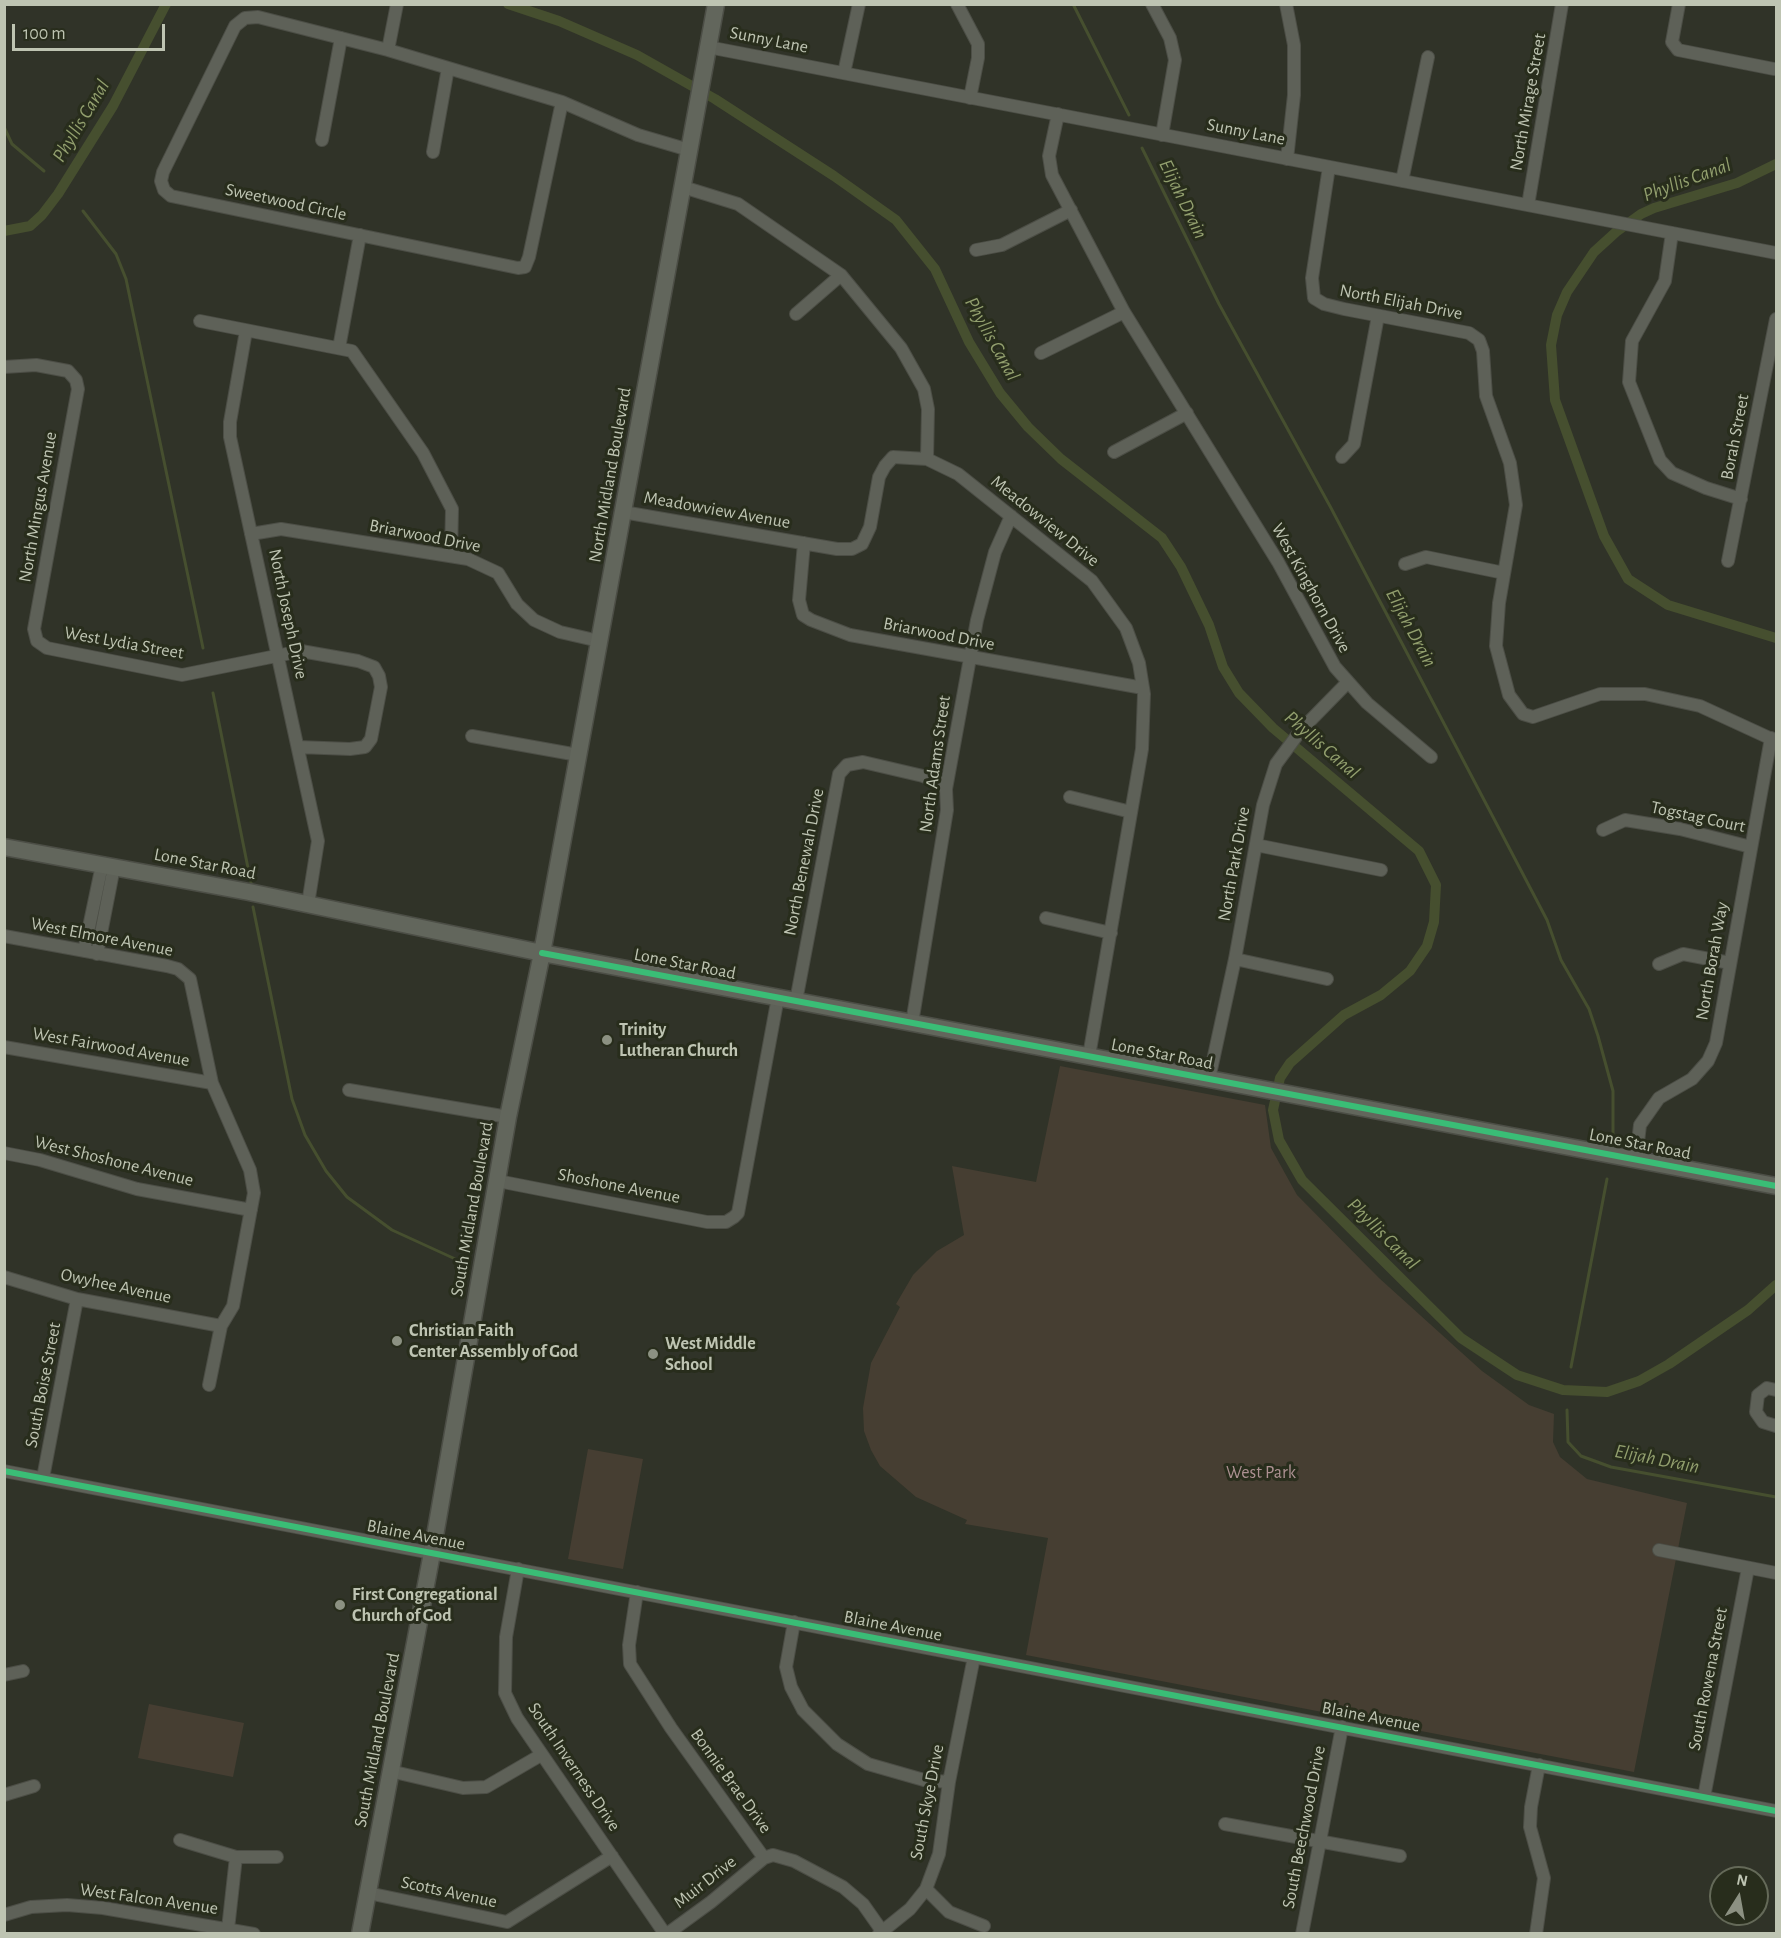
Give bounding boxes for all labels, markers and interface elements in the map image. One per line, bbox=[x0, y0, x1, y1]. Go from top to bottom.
scale bar bbox=[15, 12, 168, 50]
street label: Sunny Lane bbox=[728, 22, 810, 58]
text: 100 m bbox=[23, 25, 66, 43]
street label: North Mirage Street bbox=[1505, 31, 1551, 173]
water label: Phyllis Canal bbox=[47, 75, 115, 167]
street label: Sunny Lane bbox=[1205, 114, 1287, 150]
water label: Phyllis Canal bbox=[1640, 153, 1734, 207]
water label: Elijah Drain bbox=[1153, 155, 1213, 243]
street label: Sweetwood Circle bbox=[223, 179, 349, 225]
street label: North Elijah Drive bbox=[1338, 279, 1464, 325]
water label: Phyllis Canal bbox=[959, 293, 1025, 385]
street label: North Midland Boulevard bbox=[584, 386, 636, 564]
street label: Borah Street bbox=[1716, 392, 1754, 482]
street label: North Mingus Avenue bbox=[14, 430, 62, 584]
street label: Meadowview Drive bbox=[986, 471, 1104, 571]
street label: Meadowview Avenue bbox=[642, 486, 792, 534]
street label: Briarwood Drive bbox=[367, 515, 483, 557]
street label: West Kinghorn Drive bbox=[1266, 519, 1356, 657]
street label: North Joseph Drive bbox=[264, 547, 312, 681]
water label: Elijah Drain bbox=[1380, 585, 1442, 671]
street label: Briarwood Drive bbox=[881, 613, 997, 655]
street label: West Lydia Street bbox=[63, 622, 185, 664]
street label: North Adams Street bbox=[915, 694, 955, 834]
water label: Phyllis Canal bbox=[1279, 706, 1365, 784]
street label: North Benewah Drive bbox=[779, 786, 829, 938]
street label: Togstag Court bbox=[1649, 796, 1747, 838]
street label: North Park Drive bbox=[1213, 805, 1255, 923]
street label: Lone Star Road bbox=[152, 844, 258, 884]
street label: North Borah Way bbox=[1691, 900, 1733, 1022]
street label: West Elmore Avenue bbox=[29, 913, 175, 961]
street label: Lone Star Road bbox=[632, 944, 738, 984]
place label: Trinity Lutheran Church bbox=[619, 1019, 738, 1062]
street label: West Fairwood Avenue bbox=[31, 1023, 191, 1071]
marker: Trinity Lutheran Church bbox=[600, 1033, 614, 1047]
street label: Lone Star Road bbox=[1109, 1034, 1215, 1074]
street label: South Midland Boulevard bbox=[446, 1120, 498, 1298]
street label: Lone Star Road bbox=[1587, 1124, 1693, 1164]
street label: West Shoshone Avenue bbox=[32, 1131, 196, 1191]
street label: Shoshone Avenue bbox=[556, 1164, 682, 1208]
water label: Phyllis Canal bbox=[1342, 1193, 1424, 1275]
street label: Owyhee Avenue bbox=[59, 1264, 173, 1308]
place label: Christian Faith Center Assembly of God bbox=[409, 1320, 578, 1362]
street label: South Boise Street bbox=[20, 1321, 66, 1449]
place label: West Middle School bbox=[665, 1333, 756, 1376]
marker: Christian Faith Center Assembly of God bbox=[390, 1334, 404, 1348]
marker: West Middle School bbox=[646, 1347, 660, 1361]
water label: Elijah Drain bbox=[1613, 1439, 1701, 1479]
park label: West Park bbox=[1226, 1462, 1296, 1484]
street label: Blaine Avenue bbox=[365, 1515, 467, 1555]
place label: First Congregational Church of God bbox=[352, 1584, 498, 1626]
marker: First Congregational Church of God bbox=[333, 1598, 347, 1612]
street label: Blaine Avenue bbox=[842, 1606, 944, 1646]
street label: South Rowena Street bbox=[1684, 1606, 1732, 1752]
street label: South Midland Boulevard bbox=[350, 1651, 404, 1829]
street label: Blaine Avenue bbox=[1320, 1697, 1422, 1737]
street label: South Inverness Drive bbox=[523, 1699, 625, 1835]
street label: Bonnie Brae Drive bbox=[686, 1724, 776, 1838]
street label: South Skye Drive bbox=[905, 1743, 949, 1861]
street label: South Beechwood Drive bbox=[1278, 1744, 1330, 1910]
street label: Muir Drive bbox=[669, 1851, 741, 1913]
north arrow bbox=[1709, 1866, 1769, 1926]
street label: Scotts Avenue bbox=[399, 1871, 499, 1913]
text: N bbox=[1735, 1871, 1749, 1889]
street label: West Falcon Avenue bbox=[79, 1879, 219, 1919]

